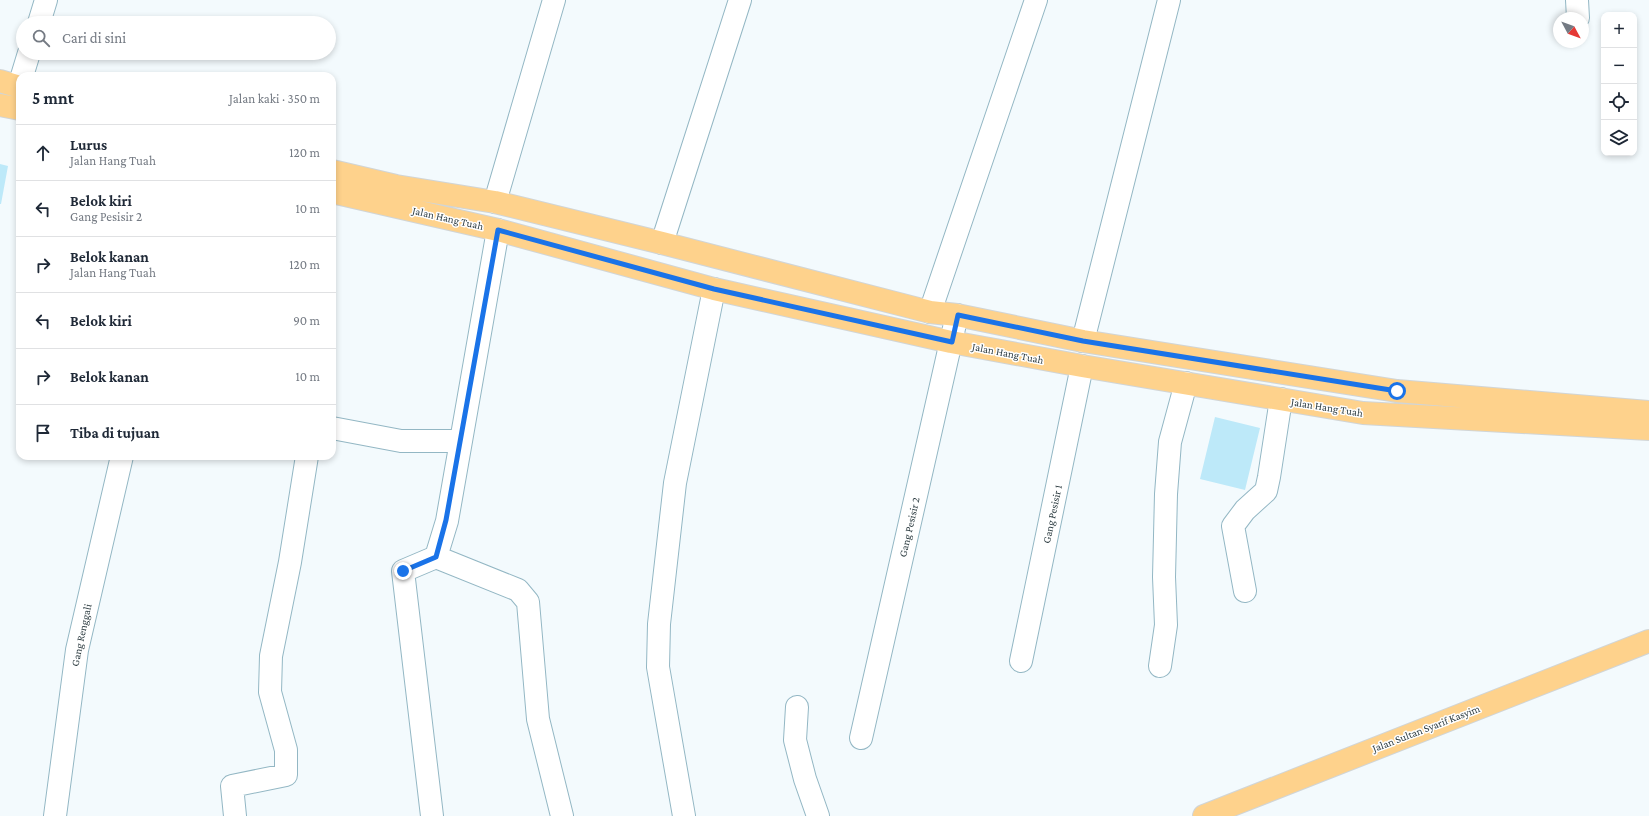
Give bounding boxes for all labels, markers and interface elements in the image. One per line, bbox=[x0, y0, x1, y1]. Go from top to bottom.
north arrow bbox=[1553, 12, 1589, 48]
map controls bbox=[1601, 12, 1637, 156]
button: + bbox=[1601, 12, 1637, 48]
search box bbox=[16, 16, 336, 60]
icon: search bbox=[30, 27, 52, 49]
text: Cari di sini bbox=[62, 30, 126, 46]
button: − bbox=[1601, 48, 1637, 84]
button: locate bbox=[1601, 84, 1637, 120]
text: 5 mnt bbox=[32, 89, 74, 108]
text: Jalan kaki · 350 m bbox=[229, 91, 320, 106]
button: layers bbox=[1601, 120, 1637, 156]
text: Lurus bbox=[70, 137, 107, 153]
icon: ahead bbox=[32, 142, 54, 164]
text: 120 m bbox=[289, 145, 320, 160]
text: Jalan Hang Tuah bbox=[70, 153, 156, 168]
text: Belok kiri bbox=[70, 193, 132, 209]
icon: left bbox=[32, 198, 54, 220]
text: 10 m bbox=[295, 201, 320, 216]
street label: Jalan Hang Tuah bbox=[410, 204, 485, 233]
text: Gang Pesisir 2 bbox=[70, 209, 142, 224]
text: Belok kanan bbox=[70, 249, 149, 265]
icon: right bbox=[32, 254, 54, 276]
text: 120 m bbox=[289, 257, 320, 272]
text: Jalan Hang Tuah bbox=[70, 265, 156, 280]
icon: left bbox=[32, 310, 54, 332]
text: Belok kiri bbox=[70, 313, 132, 329]
text: 90 m bbox=[293, 313, 320, 328]
street label: Jalan Hang Tuah bbox=[970, 340, 1045, 367]
icon: right bbox=[32, 366, 54, 388]
text: Belok kanan bbox=[70, 369, 149, 385]
text: 10 m bbox=[295, 369, 320, 384]
route start bbox=[1388, 382, 1406, 400]
street label: Jalan Hang Tuah bbox=[1289, 395, 1364, 420]
icon: arrive bbox=[32, 422, 54, 444]
text: Tiba di tujuan bbox=[70, 425, 160, 441]
street label: Gang Pesisir 1 bbox=[1040, 483, 1065, 545]
street label: Gang Pesisir 2 bbox=[896, 496, 923, 558]
route end bbox=[394, 562, 412, 580]
street label: Gang Renggali bbox=[69, 603, 94, 668]
street label: Jalan Sultan Syarif Kasyim bbox=[1370, 702, 1482, 755]

